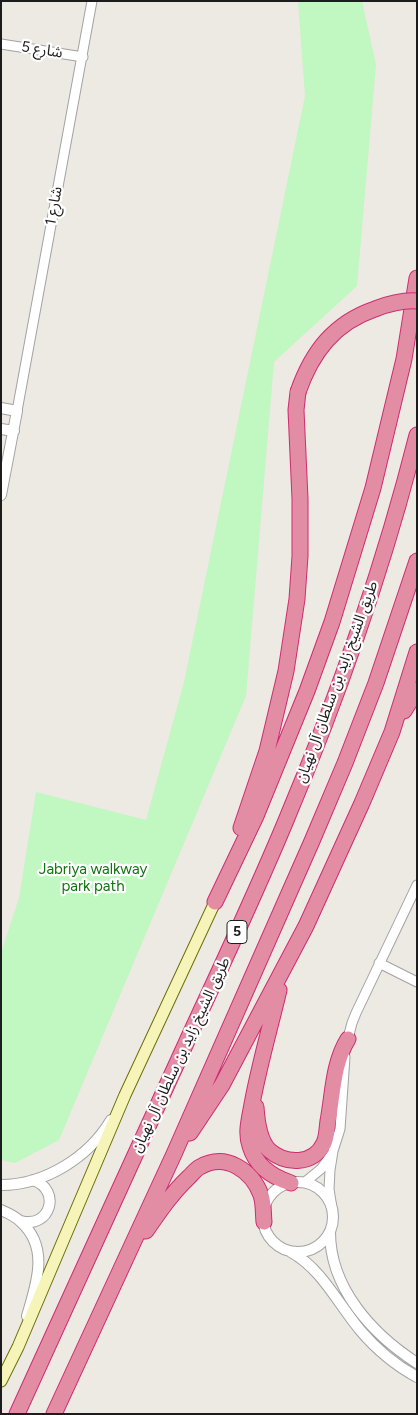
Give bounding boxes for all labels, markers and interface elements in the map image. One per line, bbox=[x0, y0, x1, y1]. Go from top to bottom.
street label: شارع 5 bbox=[20, 38, 64, 62]
street label: شارع 1 bbox=[42, 185, 66, 227]
street label: طريق الشيخ زايد بن سلطان آل نهيان bbox=[292, 579, 382, 785]
park label: Jabriya walkway park path bbox=[39, 861, 147, 896]
road number: 5 bbox=[227, 920, 247, 944]
street label: طريق الشيخ زايد بن سلطان آل نهيان bbox=[128, 954, 234, 1156]

